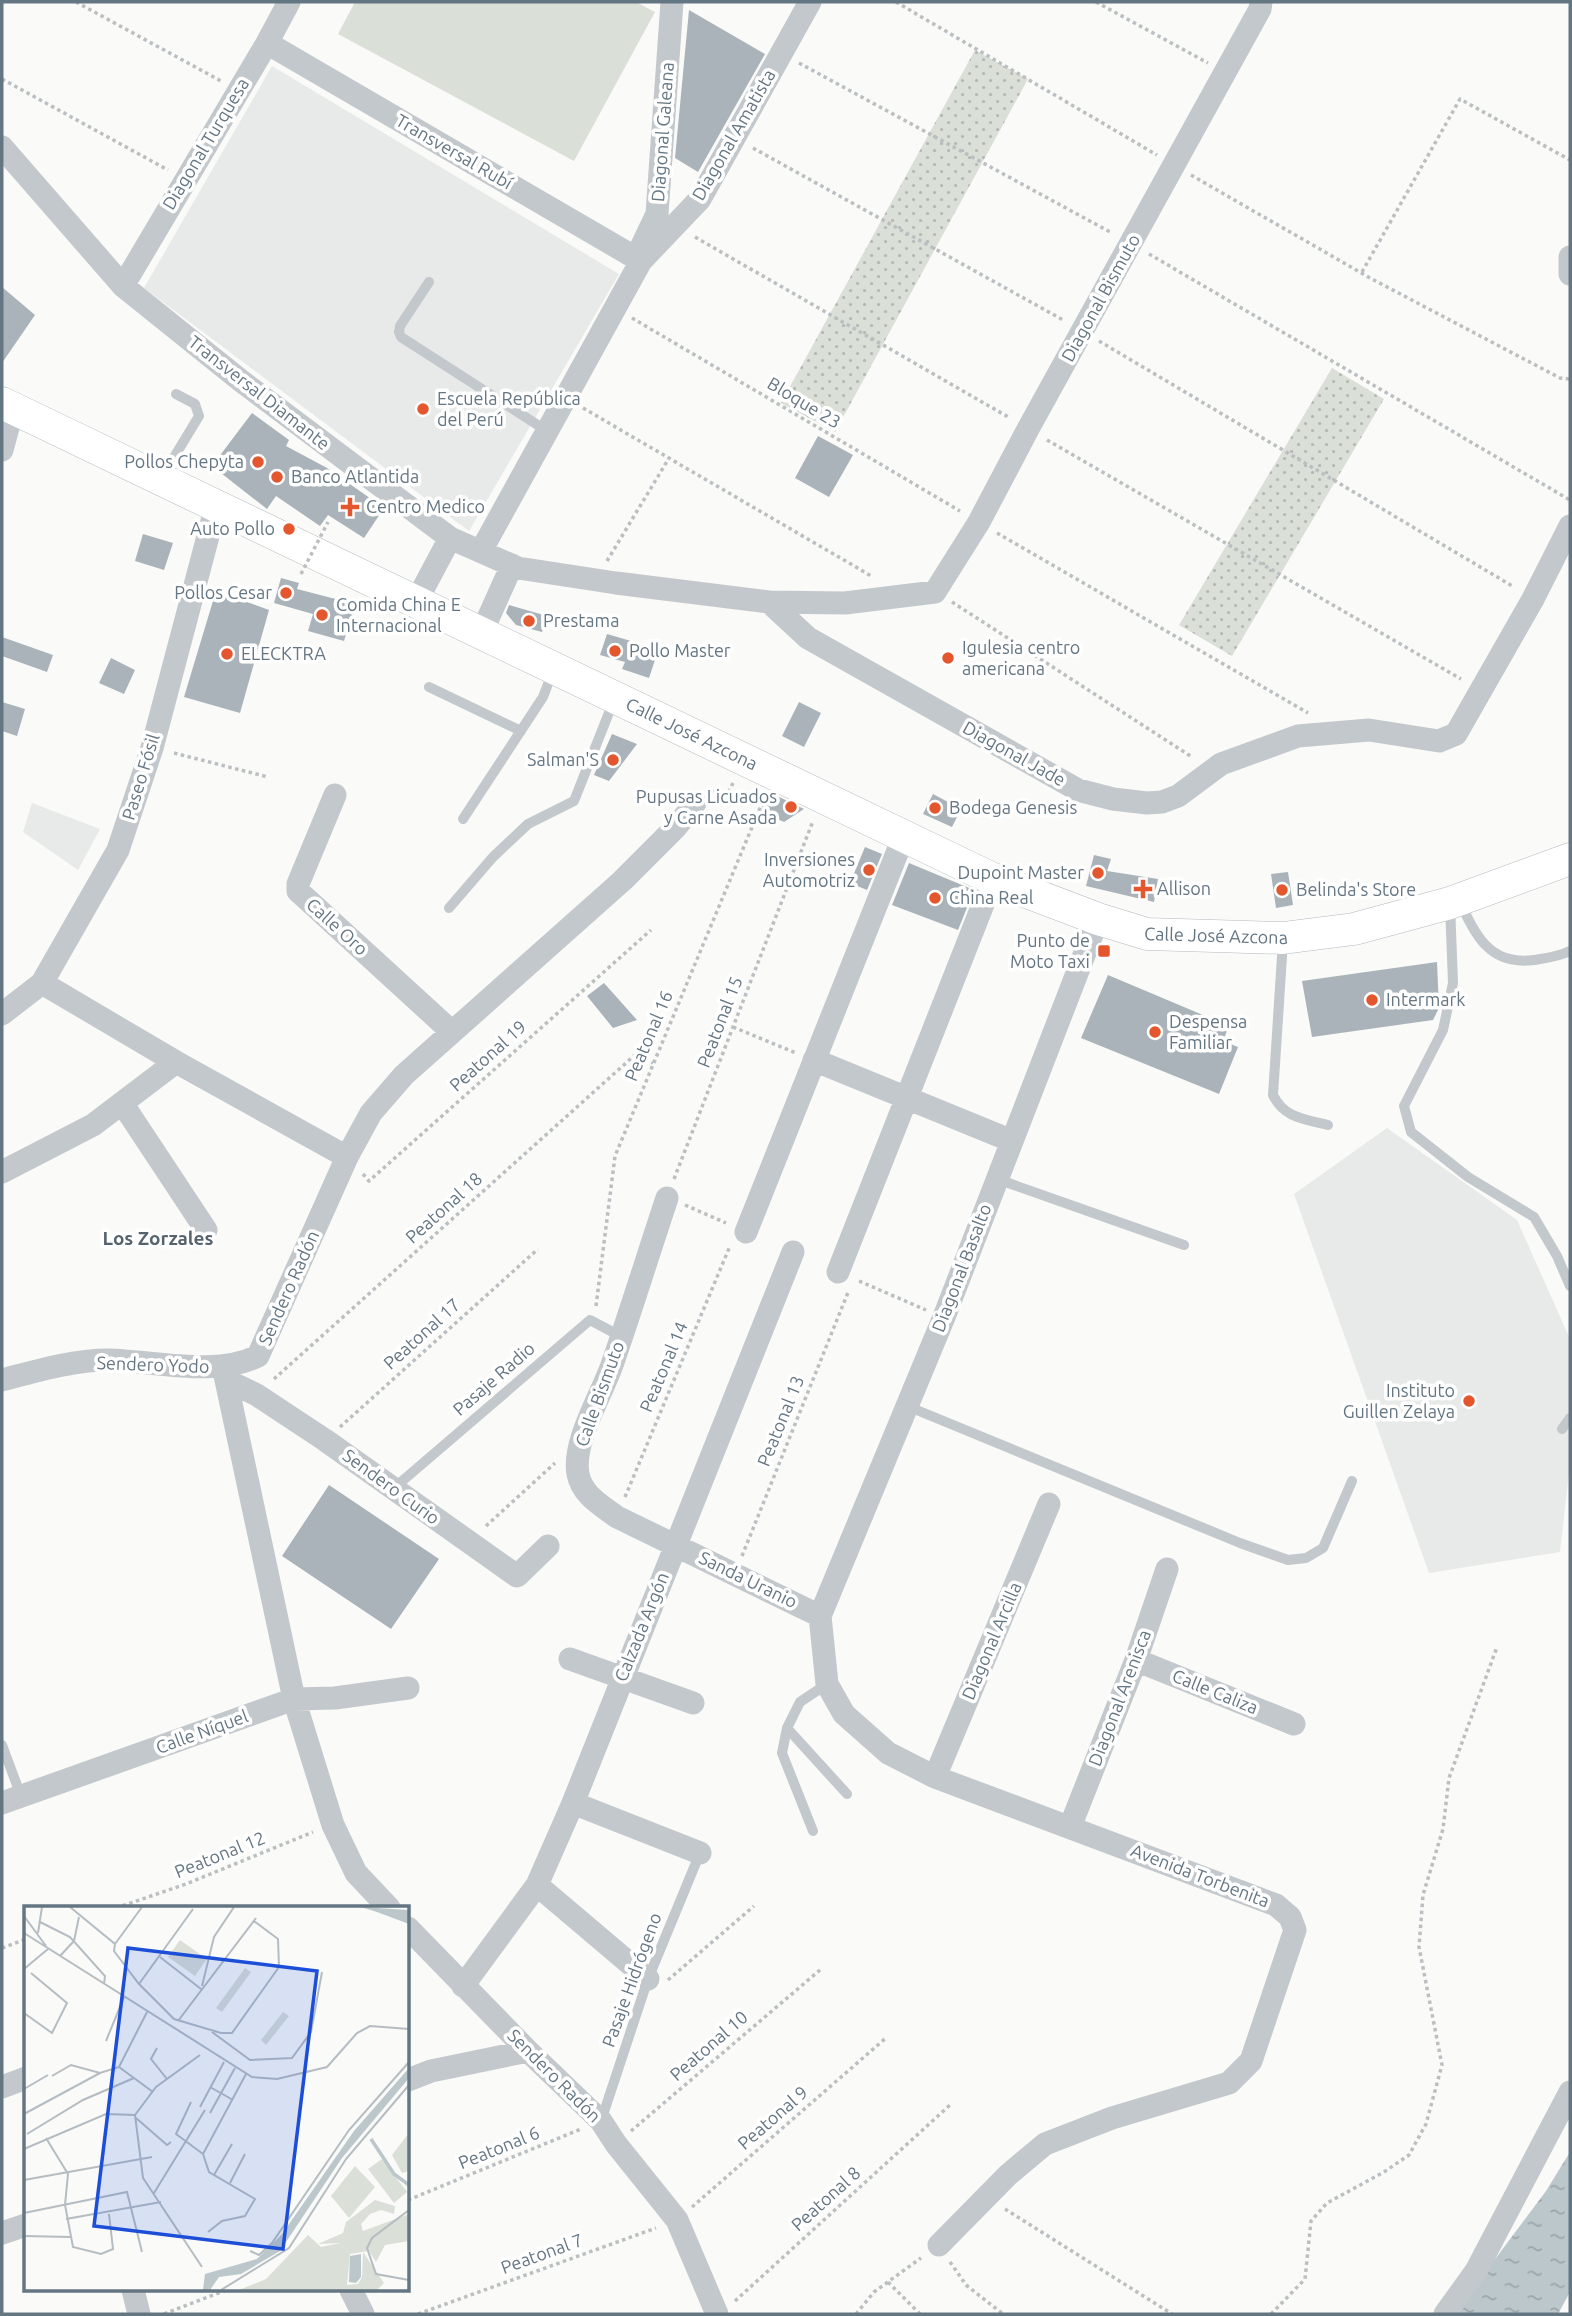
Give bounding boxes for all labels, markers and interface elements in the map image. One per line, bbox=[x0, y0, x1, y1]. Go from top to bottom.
street label: Diagonal Galeana bbox=[647, 61, 677, 203]
street label: Diagonal Amatista bbox=[688, 66, 779, 203]
street label: Diagonal Turquesa bbox=[158, 74, 252, 213]
street label: Transversal Rubí bbox=[393, 110, 517, 193]
street label: Diagonal Bismuto bbox=[1057, 230, 1143, 365]
street label: Transversal Diamante bbox=[185, 331, 334, 453]
street label: Bloque 23 bbox=[764, 372, 845, 432]
place label: Escuela República del Perú bbox=[437, 388, 581, 429]
marker: Escuela República del Perú bbox=[415, 401, 431, 417]
place label: Pollos Chepyta bbox=[124, 451, 244, 471]
marker: Pollos Chepyta bbox=[250, 454, 266, 470]
place label: Banco Atlantida bbox=[291, 466, 419, 486]
marker: Banco Atlantida bbox=[269, 469, 285, 485]
place label: Centro Medico bbox=[366, 496, 485, 516]
marker: Centro Medico bbox=[340, 497, 360, 517]
place label: Auto Pollo bbox=[190, 518, 275, 538]
marker: Auto Pollo bbox=[281, 521, 297, 537]
place label: Pollos Cesar bbox=[174, 582, 272, 602]
marker: Pollos Cesar bbox=[278, 585, 294, 601]
place label: Comida China E Internacional bbox=[336, 594, 461, 635]
marker: Comida China E Internacional bbox=[314, 607, 330, 623]
place label: Prestama bbox=[543, 610, 619, 630]
marker: Prestama bbox=[521, 613, 537, 629]
place label: Igulesia centro americana bbox=[962, 637, 1080, 678]
place label: Pollo Master bbox=[629, 640, 731, 660]
place label: ELECKTRA bbox=[241, 643, 326, 663]
marker: Pollo Master bbox=[607, 643, 623, 659]
marker: ELECKTRA bbox=[219, 646, 235, 662]
marker: Igulesia centro americana bbox=[940, 650, 956, 666]
street label: Calle José Azcona bbox=[623, 693, 761, 773]
street label: Diagonal Jade bbox=[960, 717, 1069, 790]
street label: Paseo Fósil bbox=[117, 731, 163, 822]
place label: Salman'S bbox=[527, 749, 599, 769]
marker: Salman'S bbox=[605, 752, 621, 768]
place label: Pupusas Licuados y Carne Asada bbox=[636, 786, 777, 827]
place label: Bodega Genesis bbox=[949, 797, 1077, 817]
marker: Pupusas Licuados y Carne Asada bbox=[783, 799, 799, 815]
marker: Bodega Genesis bbox=[927, 800, 943, 816]
place label: Inversiones Automotriz bbox=[763, 849, 855, 890]
marker: Inversiones Automotriz bbox=[861, 862, 877, 878]
place label: Dupoint Master bbox=[958, 862, 1084, 882]
marker: Dupoint Master bbox=[1090, 865, 1106, 881]
place label: Allison bbox=[1157, 878, 1211, 898]
place label: Belinda's Store bbox=[1296, 879, 1416, 899]
marker: Allison bbox=[1135, 881, 1151, 897]
marker: Belinda's Store bbox=[1274, 882, 1290, 898]
place label: China Real bbox=[949, 887, 1034, 907]
marker: China Real bbox=[927, 890, 943, 906]
street label: Calle Oro bbox=[303, 894, 372, 959]
street label: Calle José Azcona bbox=[1144, 923, 1289, 947]
place label: Punto de Moto Taxi bbox=[1010, 930, 1090, 971]
marker: Punto de Moto Taxi bbox=[1096, 943, 1112, 959]
street label: Peatonal 15 bbox=[693, 973, 746, 1070]
street label: Peatonal 16 bbox=[620, 988, 676, 1084]
place label: Intermark bbox=[1386, 989, 1465, 1009]
marker: Intermark bbox=[1364, 992, 1380, 1008]
place label: Despensa Familiar bbox=[1169, 1011, 1247, 1052]
street label: Peatonal 19 bbox=[445, 1016, 530, 1095]
marker: Despensa Familiar bbox=[1147, 1024, 1163, 1040]
street label: Peatonal 18 bbox=[401, 1168, 486, 1247]
street label: Diagonal Basalto bbox=[927, 1201, 995, 1335]
district label: Los Zorzales bbox=[102, 1227, 214, 1249]
street label: Sendero Radón bbox=[254, 1227, 322, 1348]
street label: Peatonal 17 bbox=[379, 1294, 464, 1373]
street label: Peatonal 14 bbox=[635, 1319, 691, 1415]
street label: Pasaje Radio bbox=[449, 1337, 538, 1419]
street label: Calle Bismuto bbox=[571, 1338, 627, 1449]
street label: Sendero Yodo bbox=[96, 1352, 210, 1376]
street label: Peatonal 13 bbox=[753, 1372, 807, 1469]
place label: Instituto Guillen Zelaya bbox=[1343, 1380, 1455, 1421]
marker: Instituto Guillen Zelaya bbox=[1461, 1393, 1477, 1409]
street label: Sendero Curio bbox=[339, 1444, 444, 1528]
street label: Sanda Uranio bbox=[696, 1547, 801, 1611]
street label: Calzada Argón bbox=[610, 1569, 672, 1684]
street label: Diagonal Arcilla bbox=[957, 1579, 1025, 1702]
street label: Diagonal Arenisca bbox=[1084, 1627, 1154, 1768]
street label: Calle Caliza bbox=[1170, 1665, 1261, 1717]
street label: Calle Níquel bbox=[153, 1705, 251, 1757]
street label: Peatonal 12 bbox=[171, 1827, 268, 1881]
street label: Avenida Torbenita bbox=[1128, 1839, 1272, 1911]
inset map bbox=[24, 1906, 410, 2292]
street label: Pasaje Hidrógeno bbox=[598, 1910, 665, 2049]
street label: Peatonal 10 bbox=[666, 2006, 751, 2084]
street label: Sendero Radón bbox=[504, 2025, 605, 2126]
street label: Peatonal 9 bbox=[733, 2082, 811, 2153]
street label: Peatonal 6 bbox=[455, 2122, 542, 2172]
street label: Peatonal 8 bbox=[787, 2162, 864, 2234]
street label: Peatonal 7 bbox=[498, 2229, 585, 2277]

